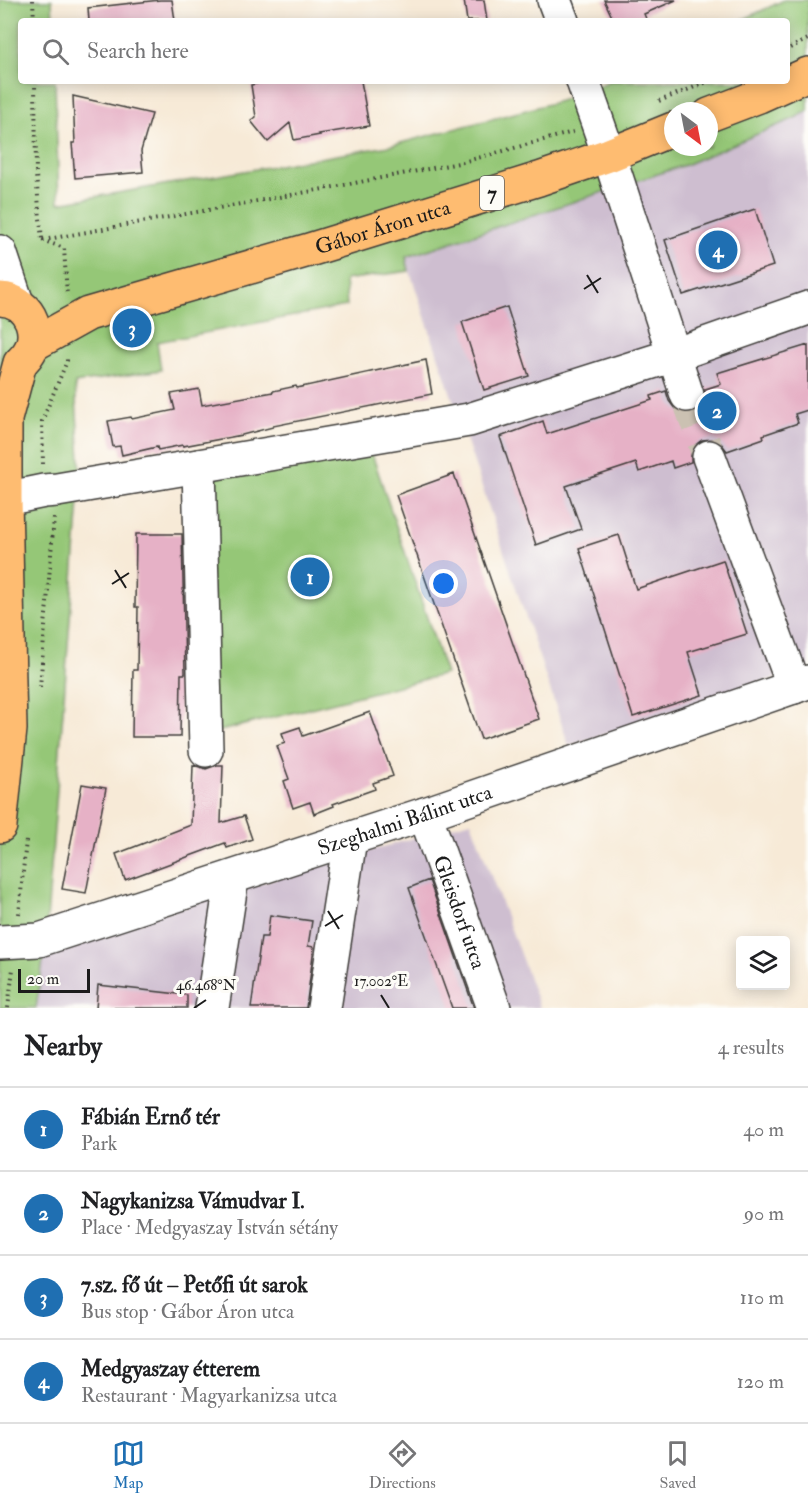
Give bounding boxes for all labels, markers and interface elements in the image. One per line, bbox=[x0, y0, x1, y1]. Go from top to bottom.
search box bbox=[18, 18, 790, 84]
icon: search bbox=[39, 35, 72, 68]
text: Search here bbox=[87, 37, 189, 65]
north arrow bbox=[664, 102, 718, 156]
road number: 7 bbox=[480, 176, 504, 210]
street label: Gábor Áron utca bbox=[312, 194, 454, 261]
pin: 4 bbox=[698, 228, 738, 272]
pin: 3 bbox=[112, 306, 152, 350]
pin: 2 bbox=[698, 388, 736, 434]
pin: 1 bbox=[290, 554, 330, 600]
your location bbox=[429, 569, 458, 598]
street label: Szeghalmi Bálint utca bbox=[314, 778, 496, 862]
street label: Gleisdorf utca bbox=[427, 852, 493, 973]
map controls bbox=[736, 936, 790, 990]
button: layers bbox=[736, 936, 790, 990]
scale bar bbox=[18, 966, 90, 994]
text: 20 m bbox=[27, 969, 59, 989]
text: 17.002°E bbox=[354, 972, 408, 991]
text: 46.468°N bbox=[176, 976, 237, 995]
text: Nearby bbox=[24, 1031, 102, 1063]
text: 4 results bbox=[718, 1035, 784, 1060]
text: Fábián Ernő tér bbox=[81, 1103, 220, 1131]
text: 1 bbox=[40, 1117, 47, 1142]
text: 40 m bbox=[743, 1117, 784, 1142]
text: Park bbox=[81, 1131, 117, 1156]
text: Nagykanizsa Vámudvar I. bbox=[81, 1187, 305, 1215]
text: 2 bbox=[38, 1201, 49, 1226]
text: 90 m bbox=[744, 1201, 784, 1226]
text: Place · Medgyaszay István sétány bbox=[81, 1215, 338, 1240]
text: 7.sz. fő út – Petőfi út sarok bbox=[81, 1271, 308, 1299]
text: 3 bbox=[40, 1285, 47, 1310]
text: 110 m bbox=[740, 1285, 784, 1310]
text: Bus stop · Gábor Áron utca bbox=[81, 1299, 294, 1324]
text: Medgyaszay étterem bbox=[81, 1355, 260, 1383]
text: 4 bbox=[38, 1369, 49, 1394]
text: 120 m bbox=[737, 1369, 784, 1394]
text: Restaurant · Magyarkanizsa utca bbox=[81, 1383, 337, 1408]
tab: Map bbox=[112, 1437, 145, 1493]
tab: Directions bbox=[369, 1437, 436, 1493]
tab: Saved bbox=[660, 1437, 696, 1493]

